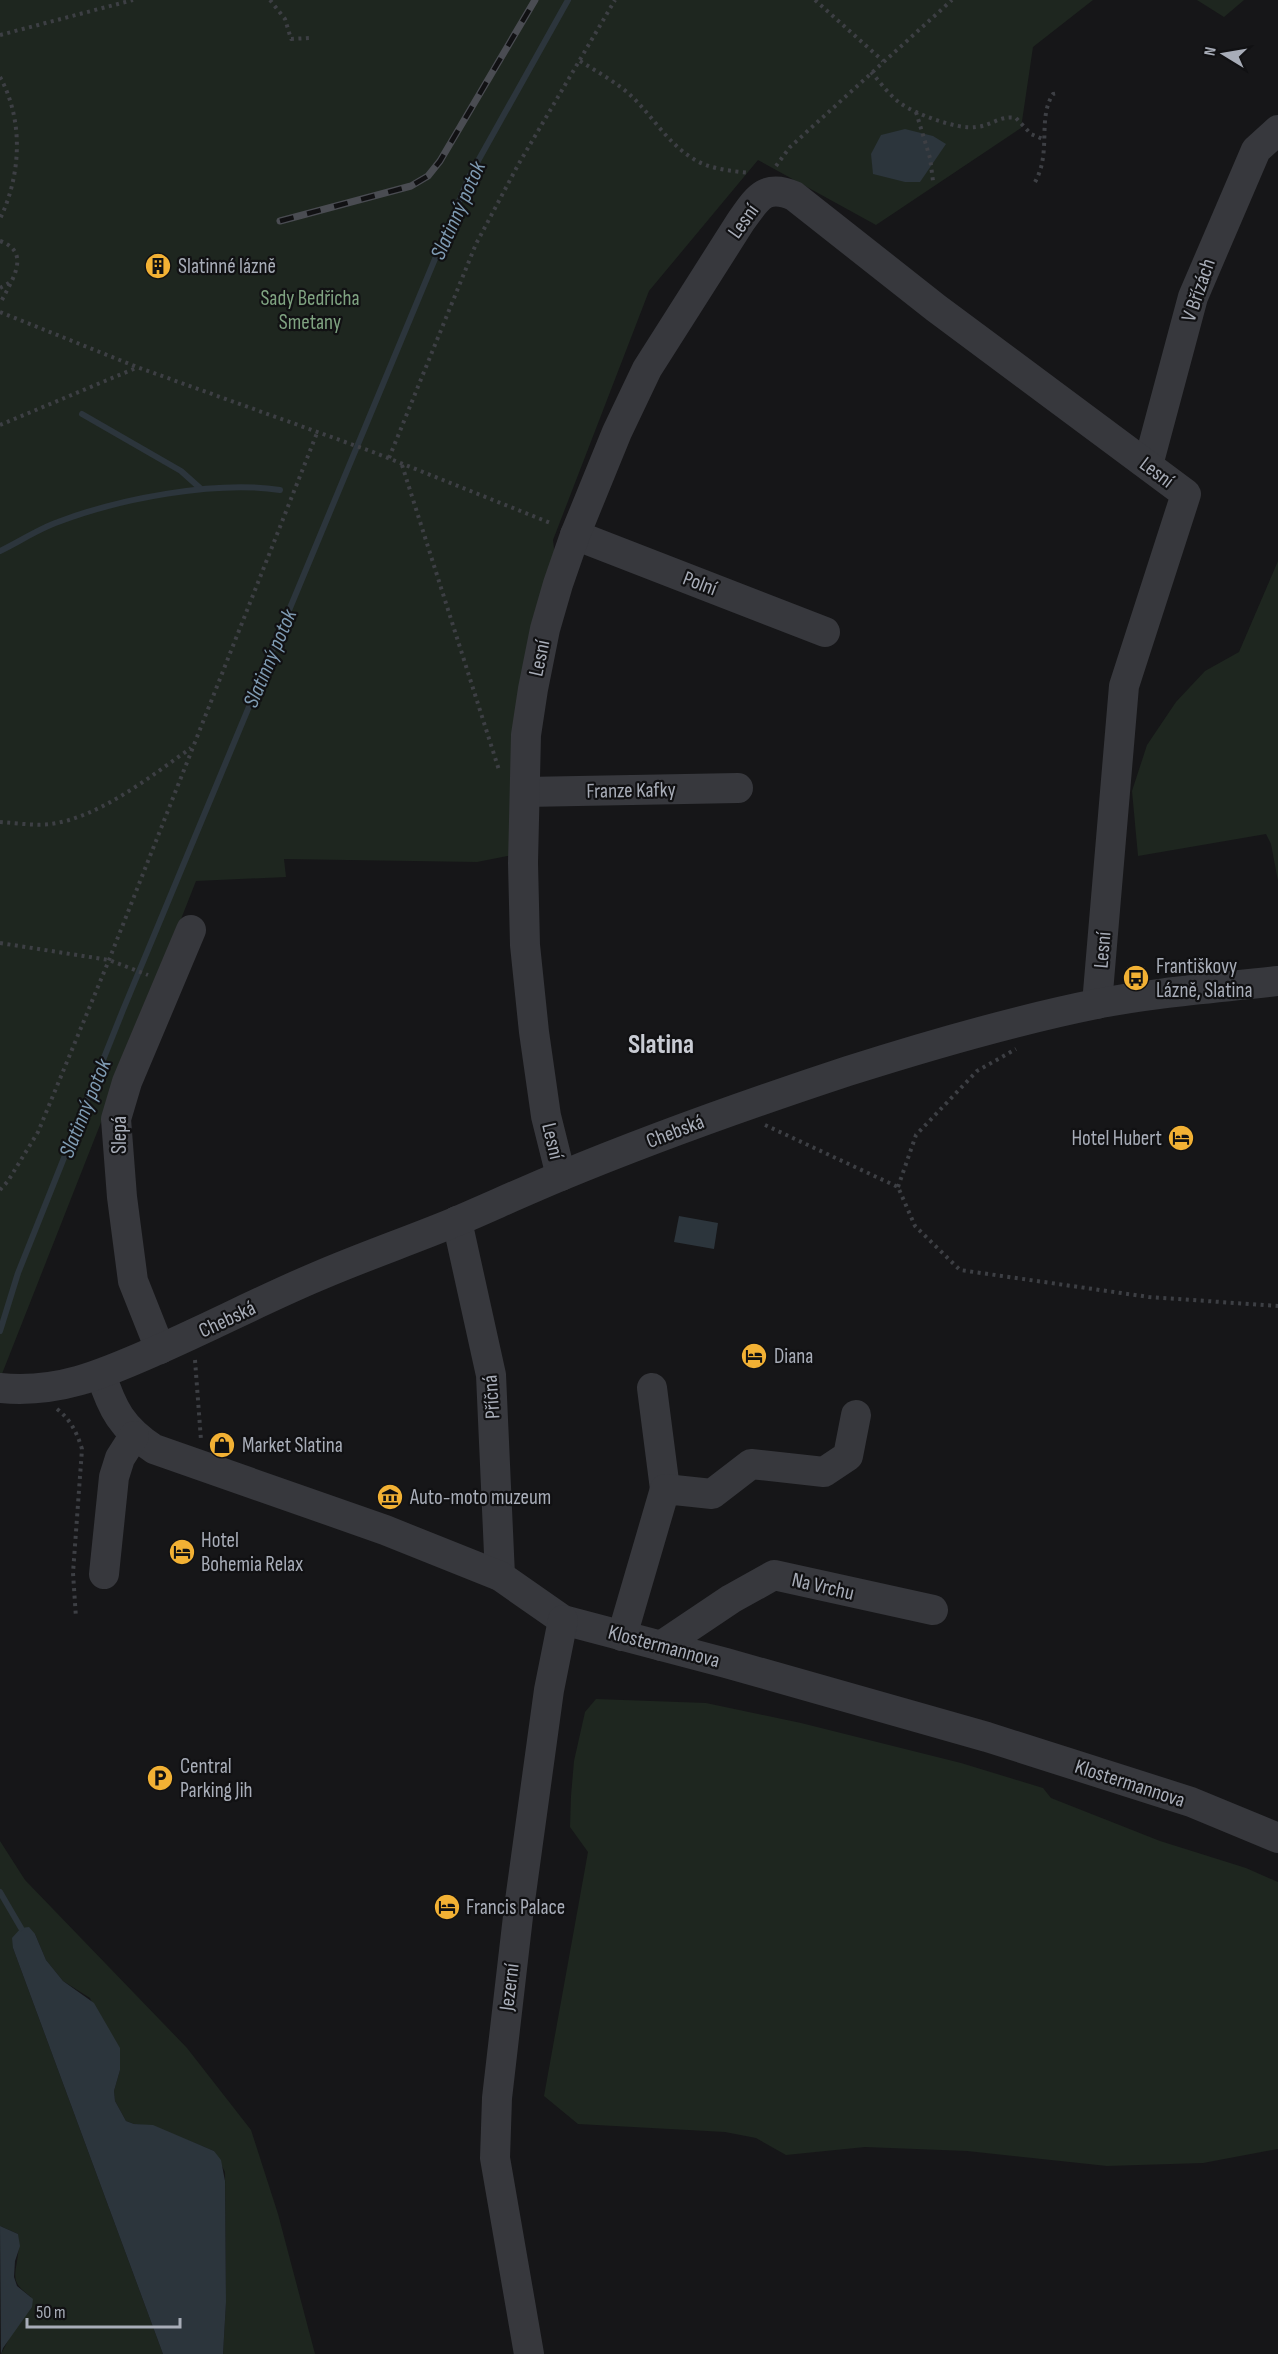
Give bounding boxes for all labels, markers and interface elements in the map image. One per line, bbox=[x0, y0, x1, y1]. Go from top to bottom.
north arrow bbox=[1194, 24, 1254, 84]
text: N bbox=[1201, 45, 1221, 57]
water label: Slatinný potok bbox=[425, 157, 492, 264]
street label: Lesní bbox=[723, 199, 764, 243]
building icon: Slatinné lázně bbox=[143, 251, 173, 281]
place label: Slatinné lázně bbox=[178, 254, 276, 279]
street label: V Břízách bbox=[1176, 255, 1221, 325]
park label: Sady Bedřicha Smetany bbox=[260, 286, 360, 335]
street label: Lesní bbox=[1135, 451, 1179, 493]
street label: Polní bbox=[679, 566, 720, 601]
water label: Slatinný potok bbox=[238, 605, 303, 712]
street label: Lesní bbox=[523, 638, 556, 679]
street label: Franze Kafky bbox=[586, 777, 676, 804]
street label: Lesní bbox=[1088, 931, 1117, 969]
place label: Františkovy Lázně, Slatina bbox=[1156, 954, 1253, 1003]
bus stop icon: Františkovy Lázně, Slatina bbox=[1121, 963, 1151, 993]
district label: Slatina bbox=[628, 1029, 694, 1061]
water label: Slatinný potok bbox=[53, 1054, 118, 1162]
street label: Chebská bbox=[643, 1109, 708, 1154]
street label: Slepá bbox=[107, 1116, 132, 1154]
street label: Lesní bbox=[536, 1121, 569, 1162]
hotel icon: Hotel Hubert bbox=[1166, 1123, 1196, 1153]
place label: Hotel Hubert bbox=[1071, 1126, 1162, 1151]
street label: Chebská bbox=[195, 1295, 260, 1343]
hotel icon: Diana bbox=[739, 1341, 769, 1371]
place label: Diana bbox=[774, 1344, 813, 1369]
street label: Příčná bbox=[477, 1374, 506, 1420]
shop icon: Market Slatina bbox=[207, 1430, 237, 1460]
place label: Market Slatina bbox=[242, 1433, 343, 1458]
museum icon: Auto-moto muzeum bbox=[375, 1482, 405, 1512]
place label: Auto-moto muzeum bbox=[409, 1485, 551, 1510]
place label: Hotel Bohemia Relax bbox=[201, 1528, 303, 1577]
hotel icon: Hotel Bohemia Relax bbox=[167, 1537, 197, 1567]
street label: Na Vrchu bbox=[789, 1567, 856, 1606]
street label: Klostermannova bbox=[605, 1620, 722, 1673]
place label: Central Parking Jih bbox=[180, 1754, 253, 1803]
street label: Klostermannova bbox=[1072, 1754, 1188, 1813]
parking icon: Central Parking Jih bbox=[145, 1763, 175, 1793]
hotel icon: Francis Palace bbox=[432, 1892, 462, 1922]
place label: Francis Palace bbox=[466, 1895, 565, 1920]
street label: Jezerní bbox=[494, 1962, 525, 2013]
scale bar bbox=[27, 2291, 180, 2329]
text: 50 m bbox=[36, 2302, 66, 2323]

